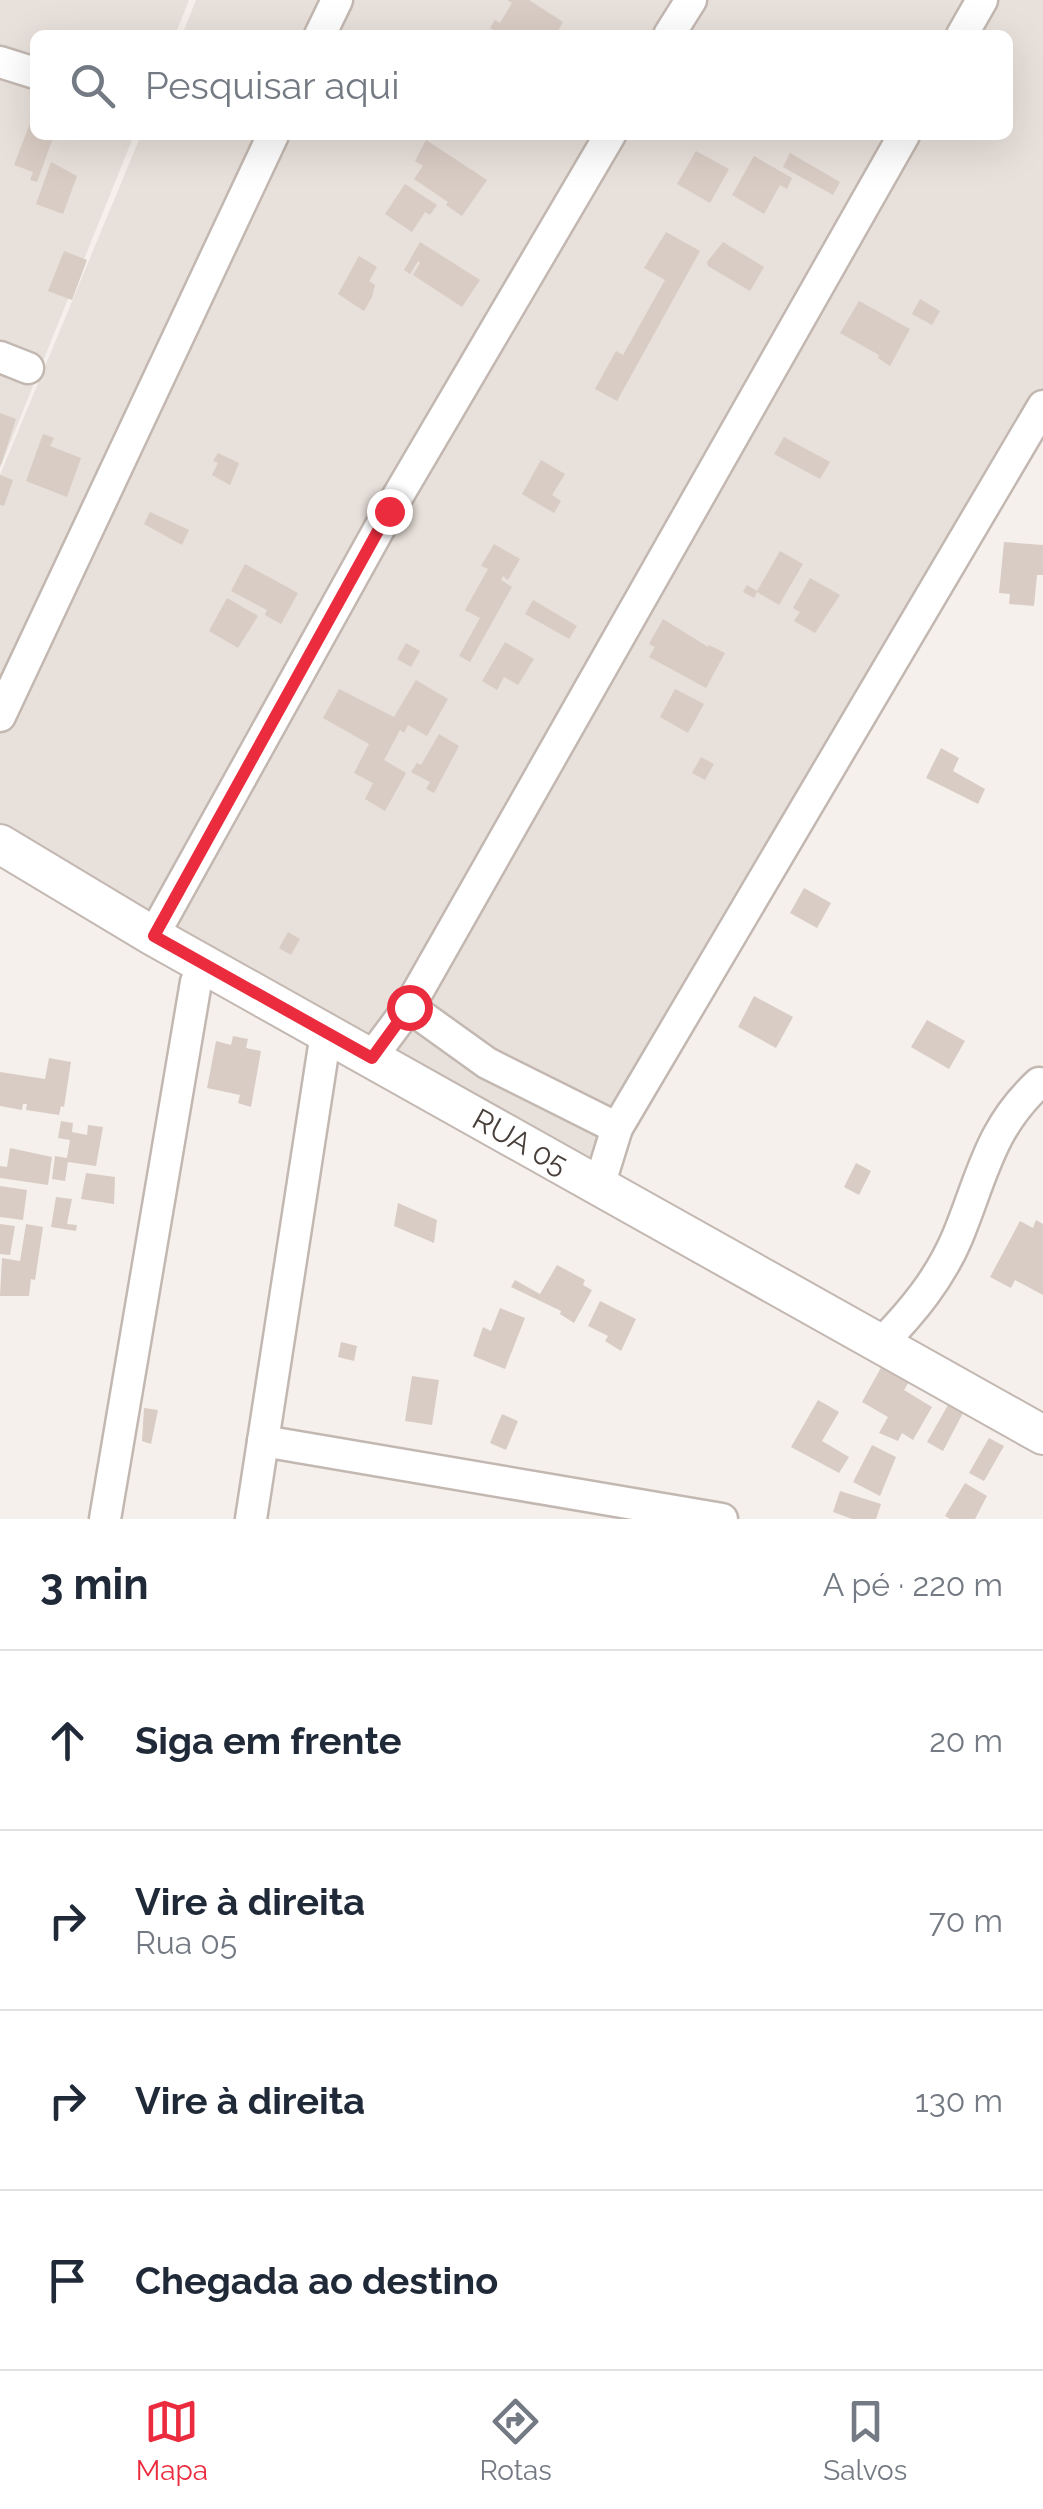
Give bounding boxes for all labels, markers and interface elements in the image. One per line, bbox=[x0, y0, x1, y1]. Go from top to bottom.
search box bbox=[30, 30, 1013, 140]
icon: search bbox=[65, 58, 120, 113]
text: Pesquisar aqui bbox=[145, 63, 399, 108]
route end bbox=[367, 489, 413, 535]
route start bbox=[387, 985, 433, 1031]
street label: RUA 05 bbox=[467, 1101, 574, 1182]
text: 3 min bbox=[40, 1560, 149, 1609]
text: A pé · 220 m bbox=[823, 1566, 1003, 1603]
icon: ahead bbox=[40, 1713, 95, 1768]
text: Siga em frente bbox=[135, 1718, 402, 1763]
text: 20 m bbox=[929, 1722, 1003, 1759]
text: Vire à direita bbox=[135, 1879, 365, 1924]
icon: right bbox=[40, 1893, 95, 1948]
text: 70 m bbox=[929, 1902, 1003, 1939]
text: Rua 05 bbox=[135, 1924, 237, 1961]
icon: right bbox=[40, 2073, 95, 2128]
text: Vire à direita bbox=[135, 2078, 365, 2123]
text: 130 m bbox=[915, 2082, 1003, 2119]
icon: arrive bbox=[40, 2253, 95, 2308]
text: Chegada ao destino bbox=[135, 2258, 498, 2303]
tab: Mapa bbox=[136, 2394, 208, 2487]
tab: Rotas bbox=[479, 2394, 552, 2487]
tab: Salvos bbox=[823, 2394, 907, 2487]

